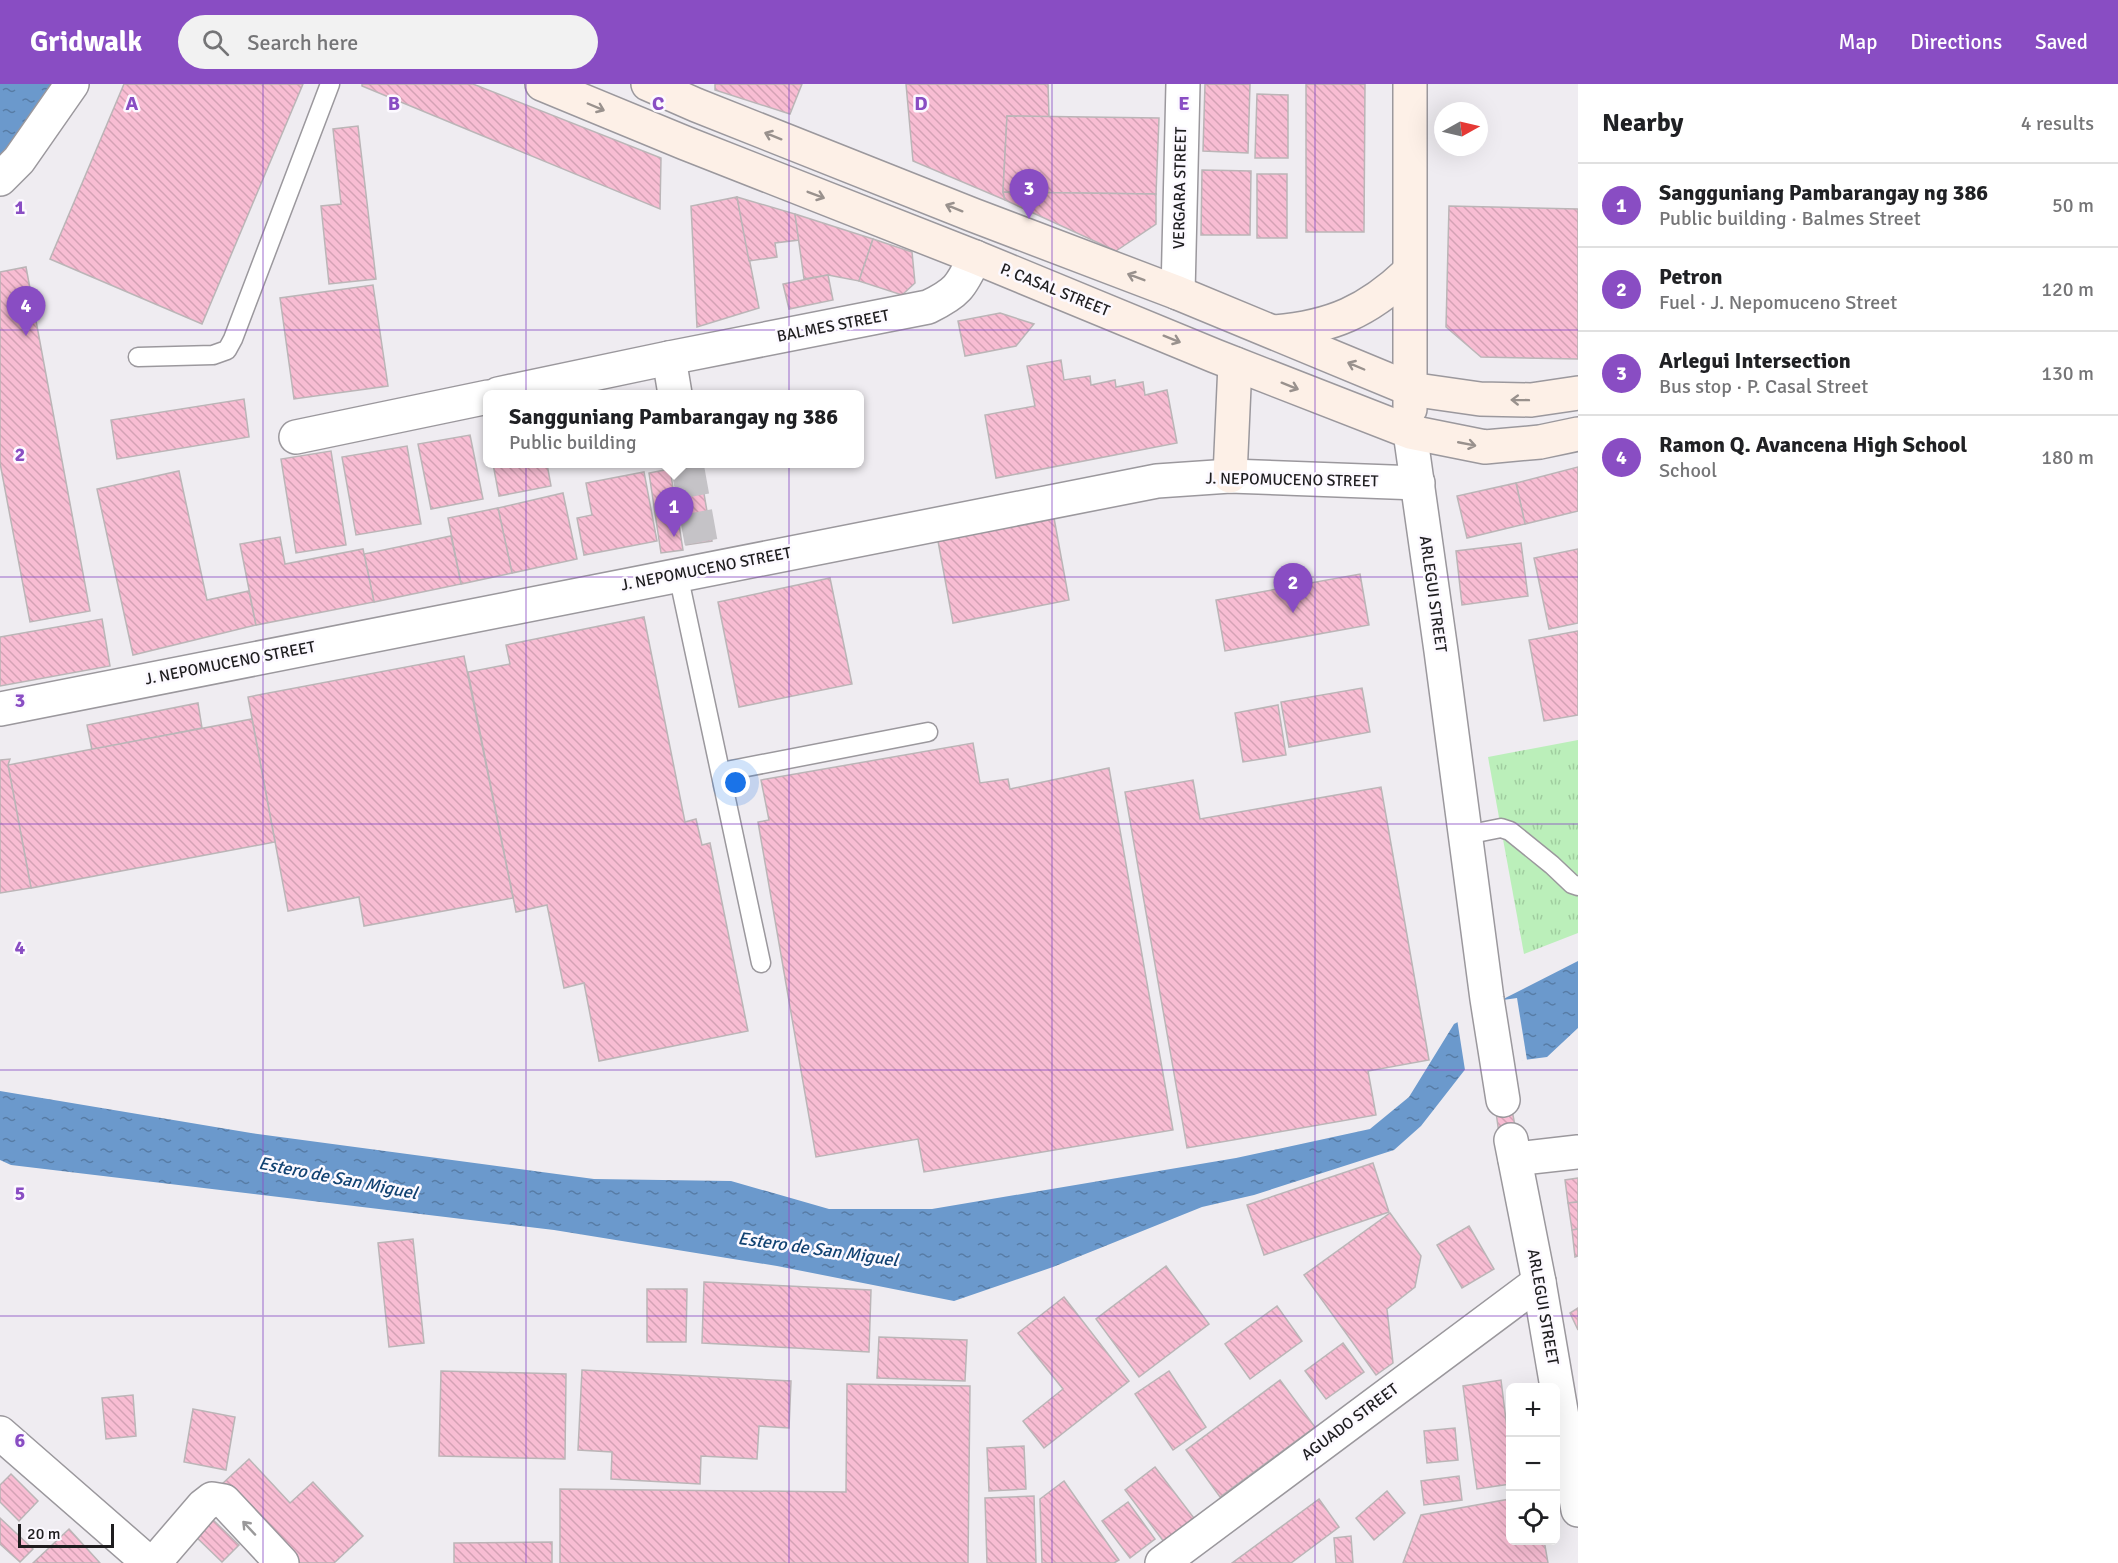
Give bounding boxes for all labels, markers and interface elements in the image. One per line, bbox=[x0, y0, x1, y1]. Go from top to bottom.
search box bbox=[178, 15, 598, 69]
text: Gridwalk bbox=[30, 25, 142, 59]
icon: search bbox=[199, 26, 232, 59]
text: Search here bbox=[247, 29, 358, 56]
text: Map bbox=[1839, 29, 1877, 55]
text: Directions bbox=[1910, 29, 2002, 55]
text: Saved bbox=[2035, 29, 2088, 55]
text: A bbox=[126, 91, 139, 116]
text: B bbox=[388, 91, 400, 116]
text: C bbox=[652, 91, 664, 116]
text: D bbox=[914, 91, 928, 116]
text: E bbox=[1178, 91, 1190, 116]
one-way arrow bbox=[587, 101, 605, 113]
north arrow bbox=[1434, 102, 1488, 156]
text: Nearby bbox=[1602, 107, 1683, 139]
text: 4 results bbox=[2021, 111, 2094, 136]
street label: VERGARA STREET bbox=[1169, 126, 1191, 249]
one-way arrow bbox=[764, 129, 783, 140]
pin: 3 bbox=[1010, 170, 1048, 219]
text: Sangguniang Pambarangay ng 386 bbox=[1659, 179, 1988, 206]
one-way arrow bbox=[807, 190, 825, 201]
text: 1 bbox=[1616, 193, 1627, 218]
text: 50 m bbox=[2052, 193, 2094, 218]
text: 1 bbox=[15, 195, 26, 220]
one-way arrow bbox=[945, 201, 964, 212]
text: Public building · Balmes Street bbox=[1659, 206, 1921, 231]
street label: P. CASAL STREET bbox=[997, 259, 1113, 321]
text: Petron bbox=[1659, 263, 1723, 290]
one-way arrow bbox=[1127, 271, 1146, 282]
text: 2 bbox=[1616, 277, 1627, 302]
text: 120 m bbox=[2041, 277, 2094, 302]
pin: 4 bbox=[6, 286, 46, 336]
text: Fuel · J. Nepomuceno Street bbox=[1659, 290, 1897, 315]
street label: BALMES STREET bbox=[775, 305, 891, 347]
one-way arrow bbox=[1163, 334, 1181, 345]
text: Arlegui Intersection bbox=[1659, 347, 1851, 374]
one-way arrow bbox=[1347, 360, 1365, 371]
text: 3 bbox=[1616, 361, 1627, 386]
text: 130 m bbox=[2041, 361, 2094, 386]
text: Bus stop · P. Casal Street bbox=[1659, 374, 1868, 399]
one-way arrow bbox=[1280, 381, 1298, 392]
popup bbox=[483, 390, 864, 468]
one-way arrow bbox=[1511, 394, 1531, 406]
text: Sangguniang Pambarangay ng 386 bbox=[509, 403, 838, 430]
text: Public building bbox=[509, 430, 637, 455]
text: Ramon Q. Avancena High School bbox=[1659, 431, 1967, 458]
one-way arrow bbox=[1457, 439, 1477, 450]
text: 2 bbox=[15, 442, 25, 467]
text: 4 bbox=[1616, 445, 1627, 470]
text: 180 m bbox=[2041, 445, 2094, 470]
text: School bbox=[1659, 458, 1717, 483]
street label: J. NEPOMUCENO STREET bbox=[1205, 468, 1379, 492]
pin: 1 bbox=[654, 488, 694, 537]
street label: ARLEGUI STREET bbox=[1415, 534, 1451, 654]
street label: J. NEPOMUCENO STREET bbox=[619, 543, 793, 595]
pin: 2 bbox=[1274, 564, 1312, 613]
street label: J. NEPOMUCENO STREET bbox=[143, 637, 317, 689]
text: 3 bbox=[15, 688, 25, 713]
your location bbox=[721, 768, 750, 797]
text: 4 bbox=[15, 935, 26, 960]
water label: Estero de San Miguel bbox=[257, 1152, 421, 1205]
text: 5 bbox=[15, 1181, 25, 1206]
water label: Estero de San Miguel bbox=[737, 1227, 901, 1271]
street label: ARLEGUI STREET bbox=[1523, 1247, 1563, 1367]
street label: AGUADO STREET bbox=[1297, 1379, 1403, 1465]
map controls bbox=[1506, 1383, 1560, 1545]
button: + bbox=[1506, 1383, 1560, 1437]
text: 6 bbox=[15, 1428, 26, 1453]
button: − bbox=[1506, 1437, 1560, 1491]
button: locate bbox=[1506, 1491, 1560, 1545]
one-way arrow bbox=[242, 1520, 256, 1535]
scale bar bbox=[18, 1521, 114, 1548]
text: 20 m bbox=[27, 1524, 61, 1544]

